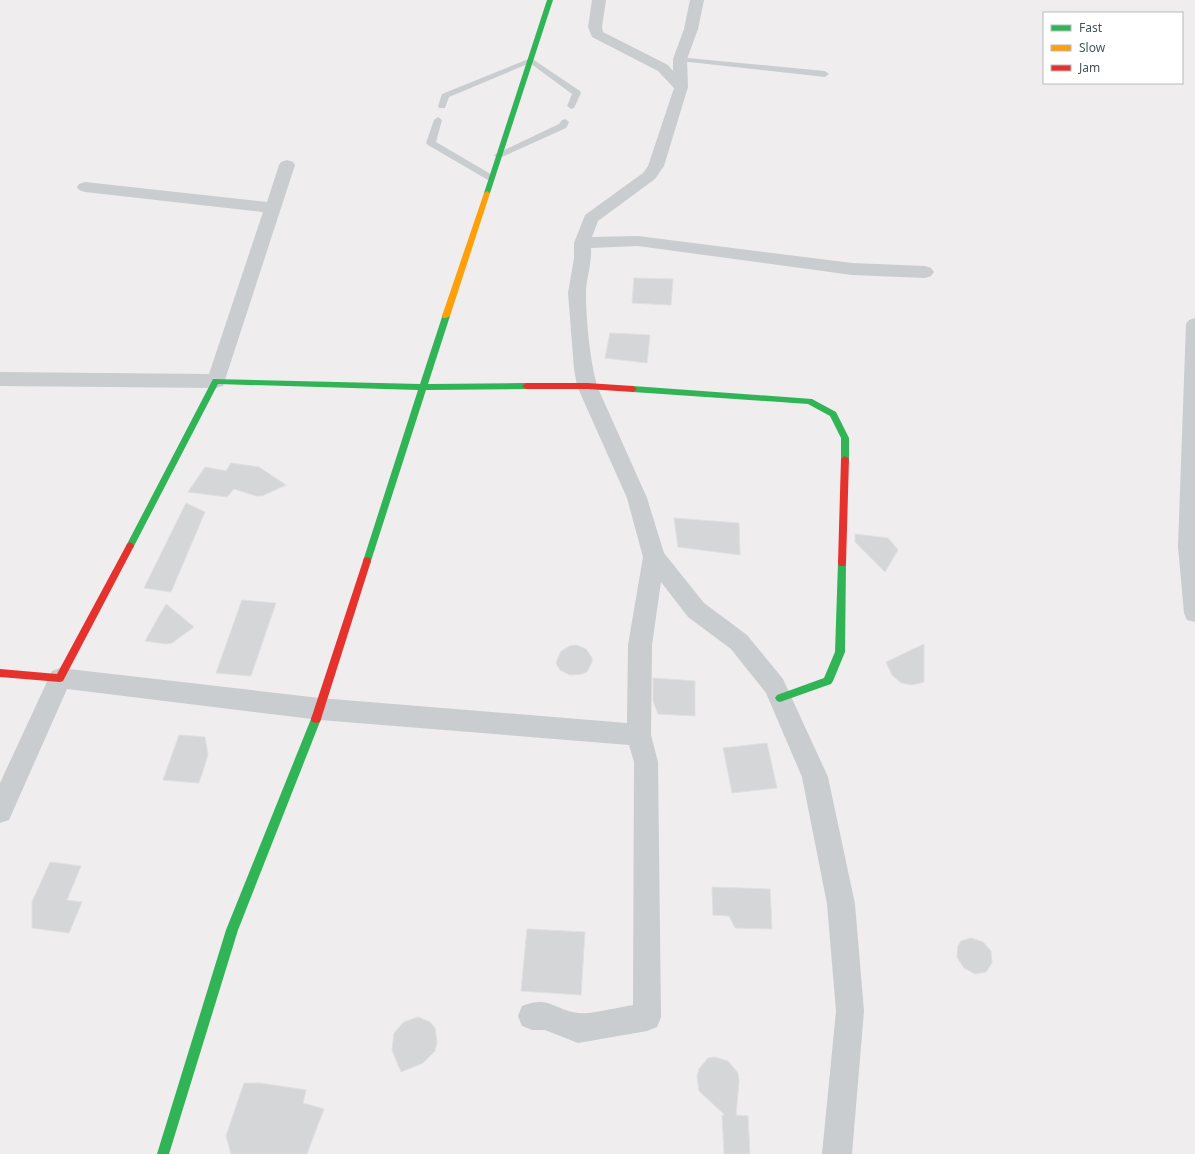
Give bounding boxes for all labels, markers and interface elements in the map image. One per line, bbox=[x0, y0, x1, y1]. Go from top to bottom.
legend bbox=[1043, 12, 1183, 84]
text: Fast bbox=[1079, 19, 1103, 36]
text: Slow bbox=[1079, 39, 1106, 56]
text: Jam bbox=[1078, 59, 1100, 76]

